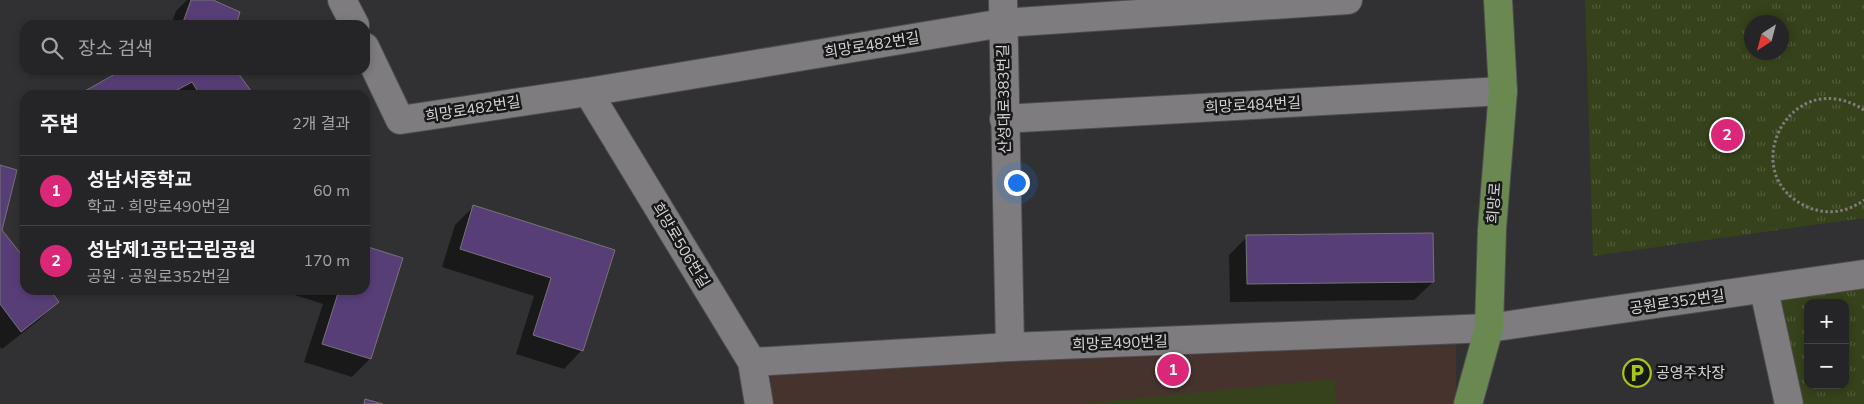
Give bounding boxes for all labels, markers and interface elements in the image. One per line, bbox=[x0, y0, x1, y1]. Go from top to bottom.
north arrow bbox=[1744, 15, 1789, 60]
search box bbox=[20, 20, 370, 75]
street label: 희망로482번길 bbox=[823, 28, 921, 62]
icon: search bbox=[38, 34, 66, 62]
text: 장소 검색 bbox=[78, 36, 153, 62]
street label: 산성대로383번길 bbox=[993, 44, 1015, 154]
street label: 희망로482번길 bbox=[424, 92, 522, 126]
street label: 희망로484번길 bbox=[1205, 93, 1301, 117]
text: 주변 bbox=[40, 110, 79, 138]
text: 2개 결과 bbox=[292, 113, 350, 135]
pin: 2 bbox=[1711, 116, 1743, 154]
text: 성남서중학교 bbox=[87, 167, 192, 193]
your location bbox=[1004, 170, 1030, 196]
text: 1 bbox=[51, 180, 61, 202]
text: 60 m bbox=[313, 180, 350, 202]
street label: 희망로 bbox=[1483, 182, 1505, 224]
text: 학교 · 희망로490번길 bbox=[87, 196, 231, 218]
street label: 희망로506번길 bbox=[648, 199, 714, 291]
text: 성남제1공단근린공원 bbox=[87, 237, 256, 263]
text: 2 bbox=[51, 250, 61, 272]
text: 170 m bbox=[303, 250, 350, 272]
text: 공원 · 공원로352번길 bbox=[87, 266, 231, 288]
street label: 공원로352번길 bbox=[1628, 285, 1726, 319]
map controls bbox=[1804, 299, 1849, 389]
button: + bbox=[1804, 299, 1849, 344]
street label: 희망로490번길 bbox=[1072, 331, 1168, 355]
button: − bbox=[1804, 344, 1849, 389]
pin: 1 bbox=[1157, 351, 1189, 389]
parking icon: 공영주차장 bbox=[1622, 358, 1652, 388]
place label: 공영주차장 bbox=[1656, 363, 1725, 383]

